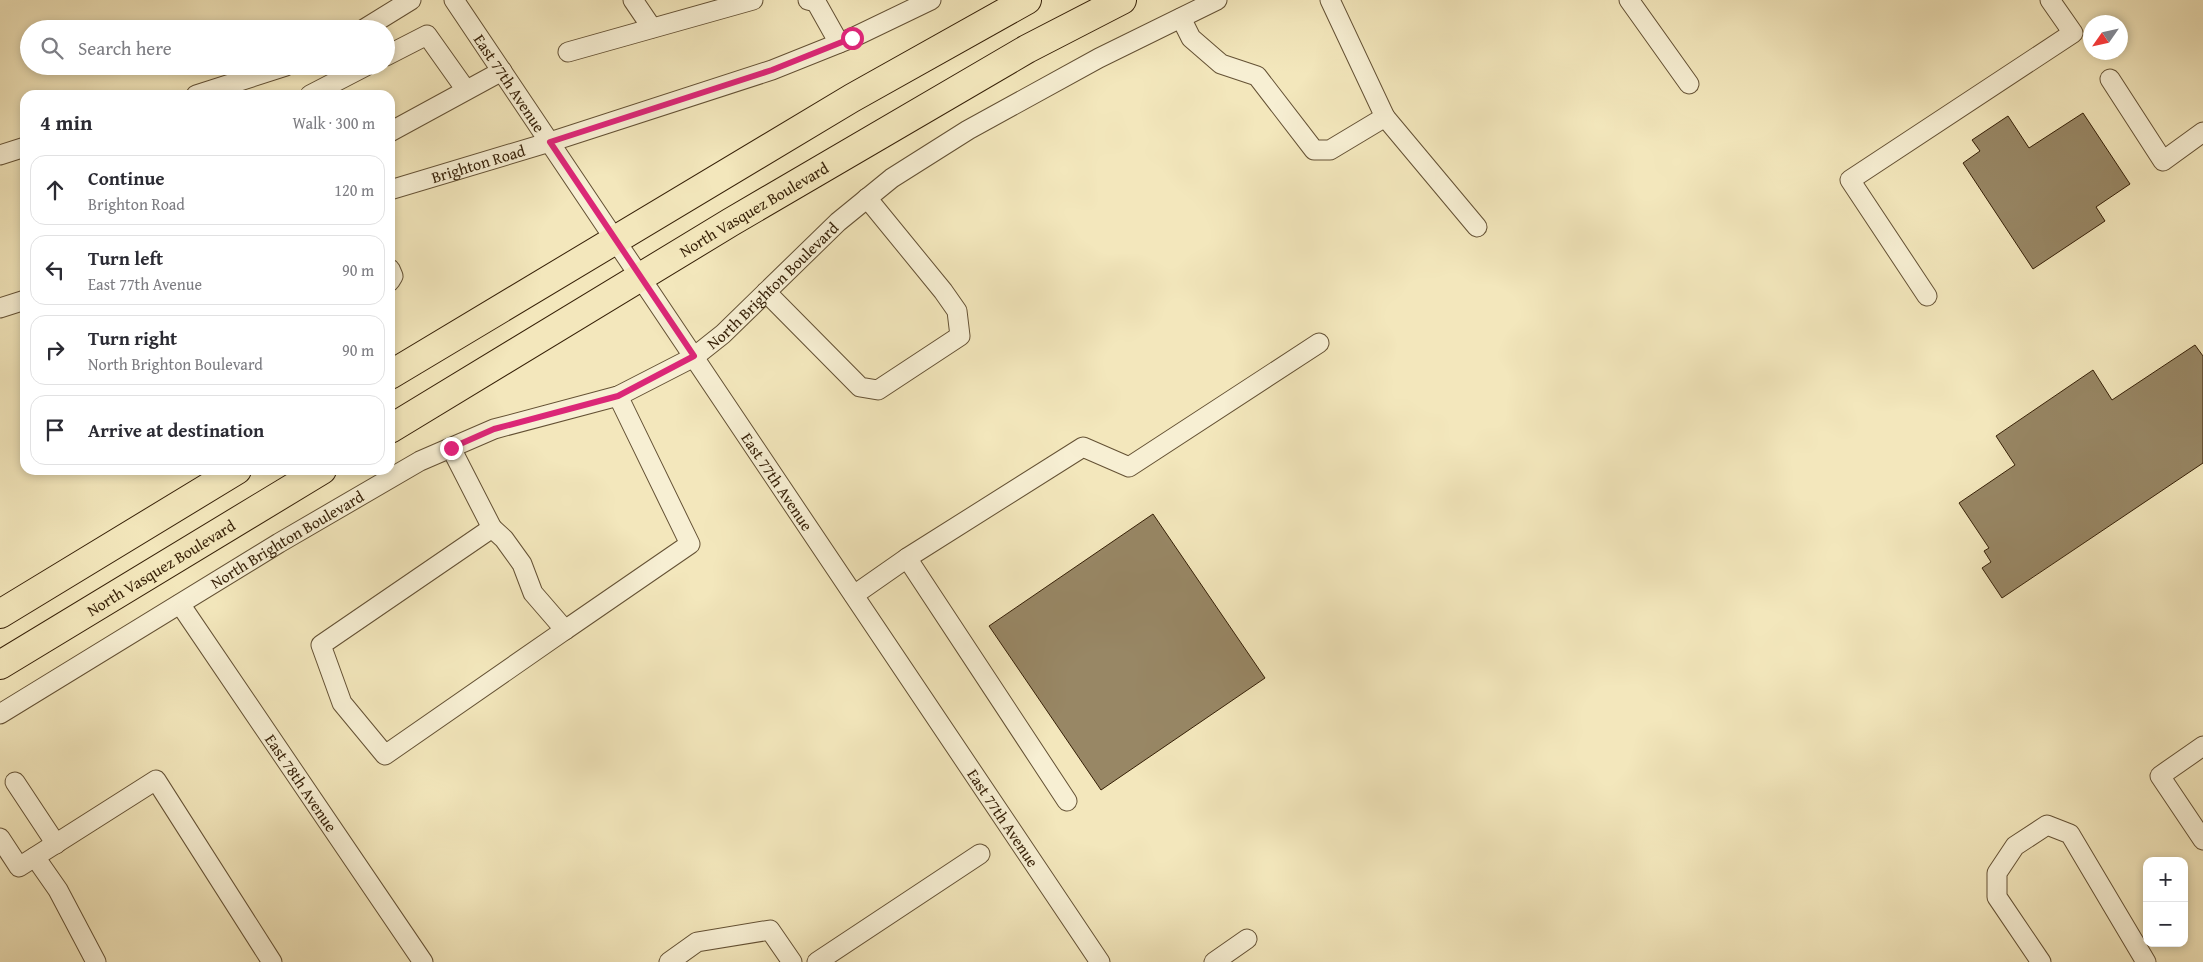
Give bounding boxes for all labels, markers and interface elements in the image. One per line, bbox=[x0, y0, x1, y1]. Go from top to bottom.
north arrow bbox=[2083, 15, 2128, 60]
search box bbox=[20, 20, 395, 75]
route start bbox=[841, 27, 864, 50]
street label: East 77th Avenue bbox=[468, 29, 551, 137]
icon: search bbox=[38, 34, 66, 62]
text: Search here bbox=[78, 34, 172, 62]
text: 4 min bbox=[40, 107, 92, 138]
text: Walk · 300 m bbox=[292, 111, 375, 135]
street label: Brighton Road bbox=[428, 138, 528, 189]
street label: North Vasquez Boulevard bbox=[674, 155, 833, 263]
text: Continue bbox=[88, 164, 165, 192]
icon: ahead bbox=[41, 176, 69, 204]
text: 120 m bbox=[334, 178, 374, 202]
text: Brighton Road bbox=[88, 192, 185, 216]
street label: North Brighton Boulevard bbox=[701, 216, 844, 355]
text: Turn left bbox=[88, 244, 163, 272]
icon: left bbox=[41, 256, 69, 284]
text: 90 m bbox=[342, 258, 374, 282]
text: East 77th Avenue bbox=[88, 272, 202, 296]
text: Turn right bbox=[88, 324, 177, 352]
icon: right bbox=[41, 336, 69, 364]
text: 90 m bbox=[342, 338, 374, 362]
text: North Brighton Boulevard bbox=[88, 352, 263, 376]
icon: arrive bbox=[41, 416, 69, 444]
text: Arrive at destination bbox=[88, 416, 264, 444]
street label: East 77th Avenue bbox=[736, 428, 819, 536]
route end bbox=[440, 437, 463, 460]
street label: North Brighton Boulevard bbox=[206, 484, 369, 594]
street label: North Vasquez Boulevard bbox=[82, 513, 240, 622]
street label: East 78th Avenue bbox=[259, 729, 343, 837]
street label: East 77th Avenue bbox=[961, 764, 1045, 872]
map controls bbox=[2143, 857, 2188, 947]
button: + bbox=[2143, 857, 2188, 902]
button: − bbox=[2143, 902, 2188, 947]

